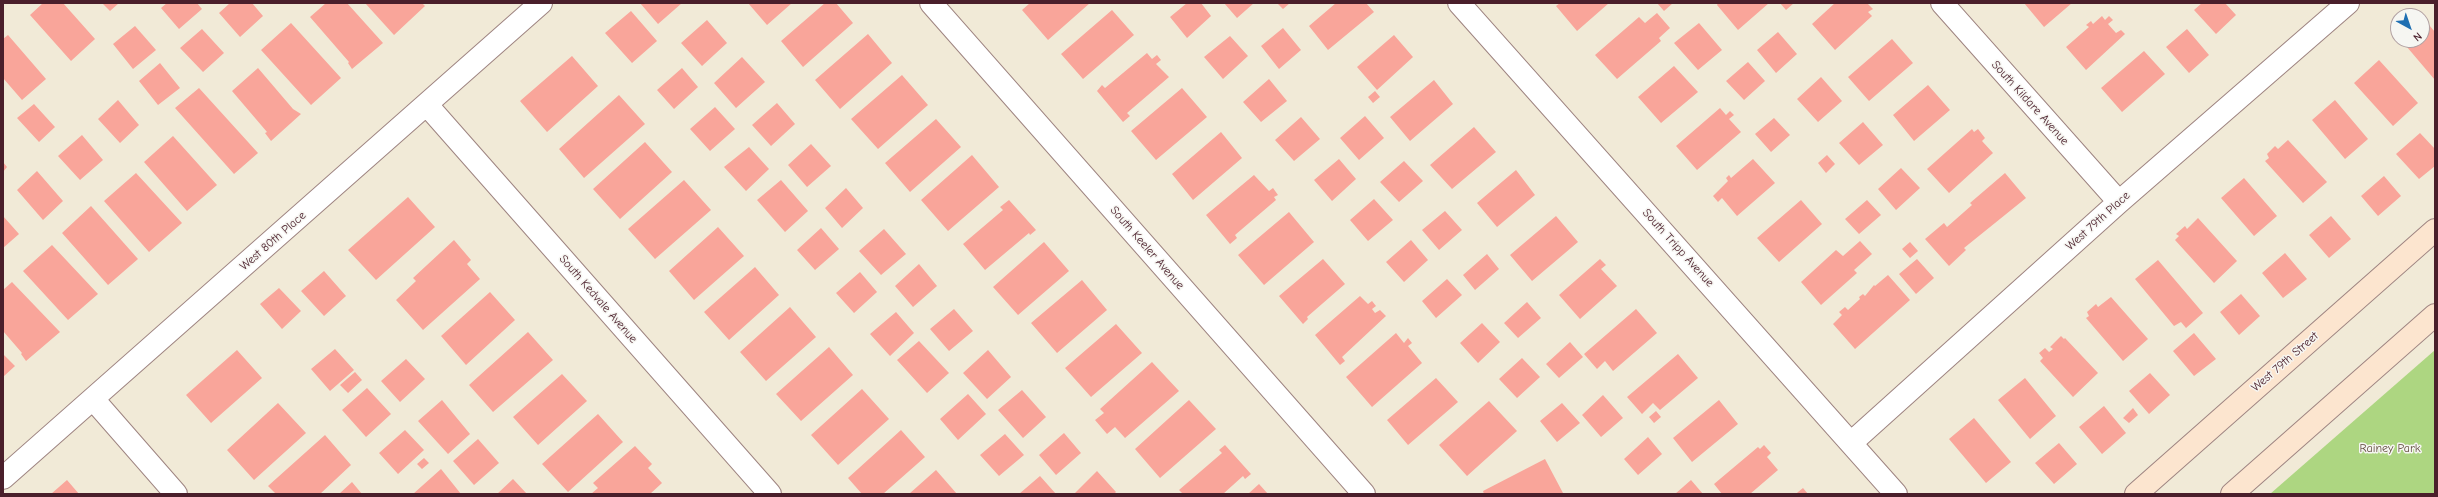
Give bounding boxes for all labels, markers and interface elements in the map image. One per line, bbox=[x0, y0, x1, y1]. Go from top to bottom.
north arrow bbox=[2390, 8, 2430, 48]
text: N bbox=[2410, 30, 2424, 44]
street label: South Kildare Avenue bbox=[1988, 58, 2072, 148]
street label: West 79th Place bbox=[2063, 188, 2133, 254]
street label: South Keeler Avenue bbox=[1107, 203, 1187, 293]
street label: South Tripp Avenue bbox=[1639, 206, 1717, 290]
street label: West 80th Place bbox=[237, 208, 309, 274]
street label: South Kedvale Avenue bbox=[556, 252, 640, 346]
street label: West 79th Street bbox=[2249, 329, 2321, 395]
park label: Rainey Park bbox=[2360, 442, 2420, 456]

